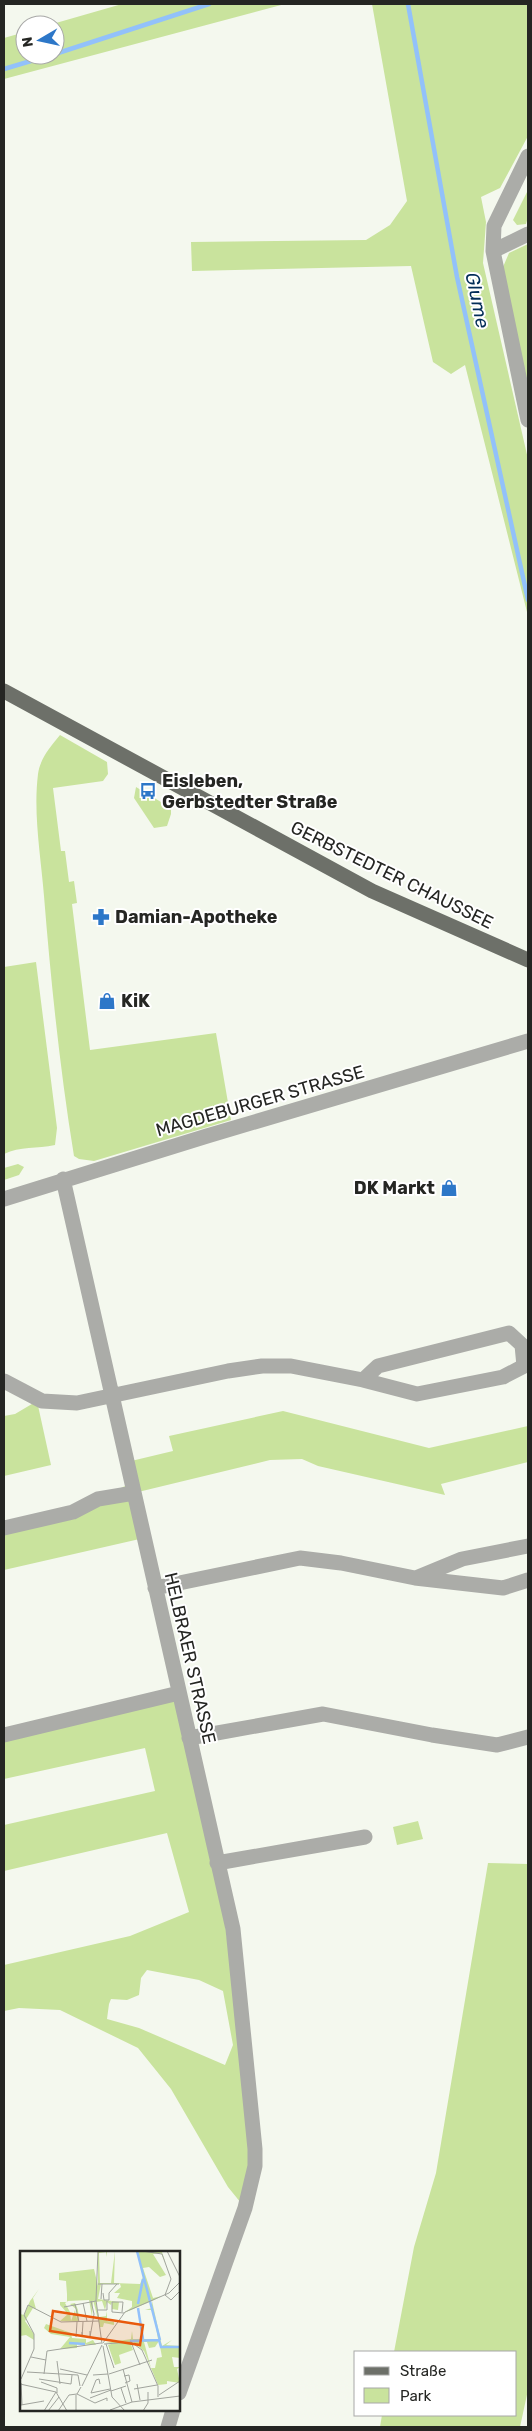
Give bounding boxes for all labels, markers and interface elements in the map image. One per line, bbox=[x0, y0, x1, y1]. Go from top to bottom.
north arrow bbox=[15, 15, 65, 65]
text: N bbox=[18, 36, 37, 48]
water label: Glume bbox=[460, 270, 495, 331]
place label: Eisleben, Gerbstedter Straße bbox=[162, 770, 338, 813]
bus stop icon: Eisleben, Gerbstedter Straße bbox=[138, 781, 158, 801]
street label: GERBSTEDTER CHAUSSEE bbox=[287, 816, 497, 934]
place label: Damian-Apotheke bbox=[115, 906, 278, 928]
pharmacy icon: Damian-Apotheke bbox=[91, 907, 111, 927]
place label: KiK bbox=[121, 990, 150, 1012]
shop icon: KiK bbox=[97, 991, 117, 1011]
street label: MAGDEBURGER STRASSE bbox=[153, 1061, 367, 1141]
place label: DK Markt bbox=[354, 1177, 435, 1199]
shop icon: DK Markt bbox=[439, 1178, 459, 1198]
street label: HELBRAER STRASSE bbox=[160, 1570, 220, 1746]
inset map bbox=[20, 2251, 180, 2411]
legend bbox=[354, 2351, 517, 2416]
text: Straße bbox=[400, 2362, 446, 2380]
text: Park bbox=[400, 2387, 431, 2405]

